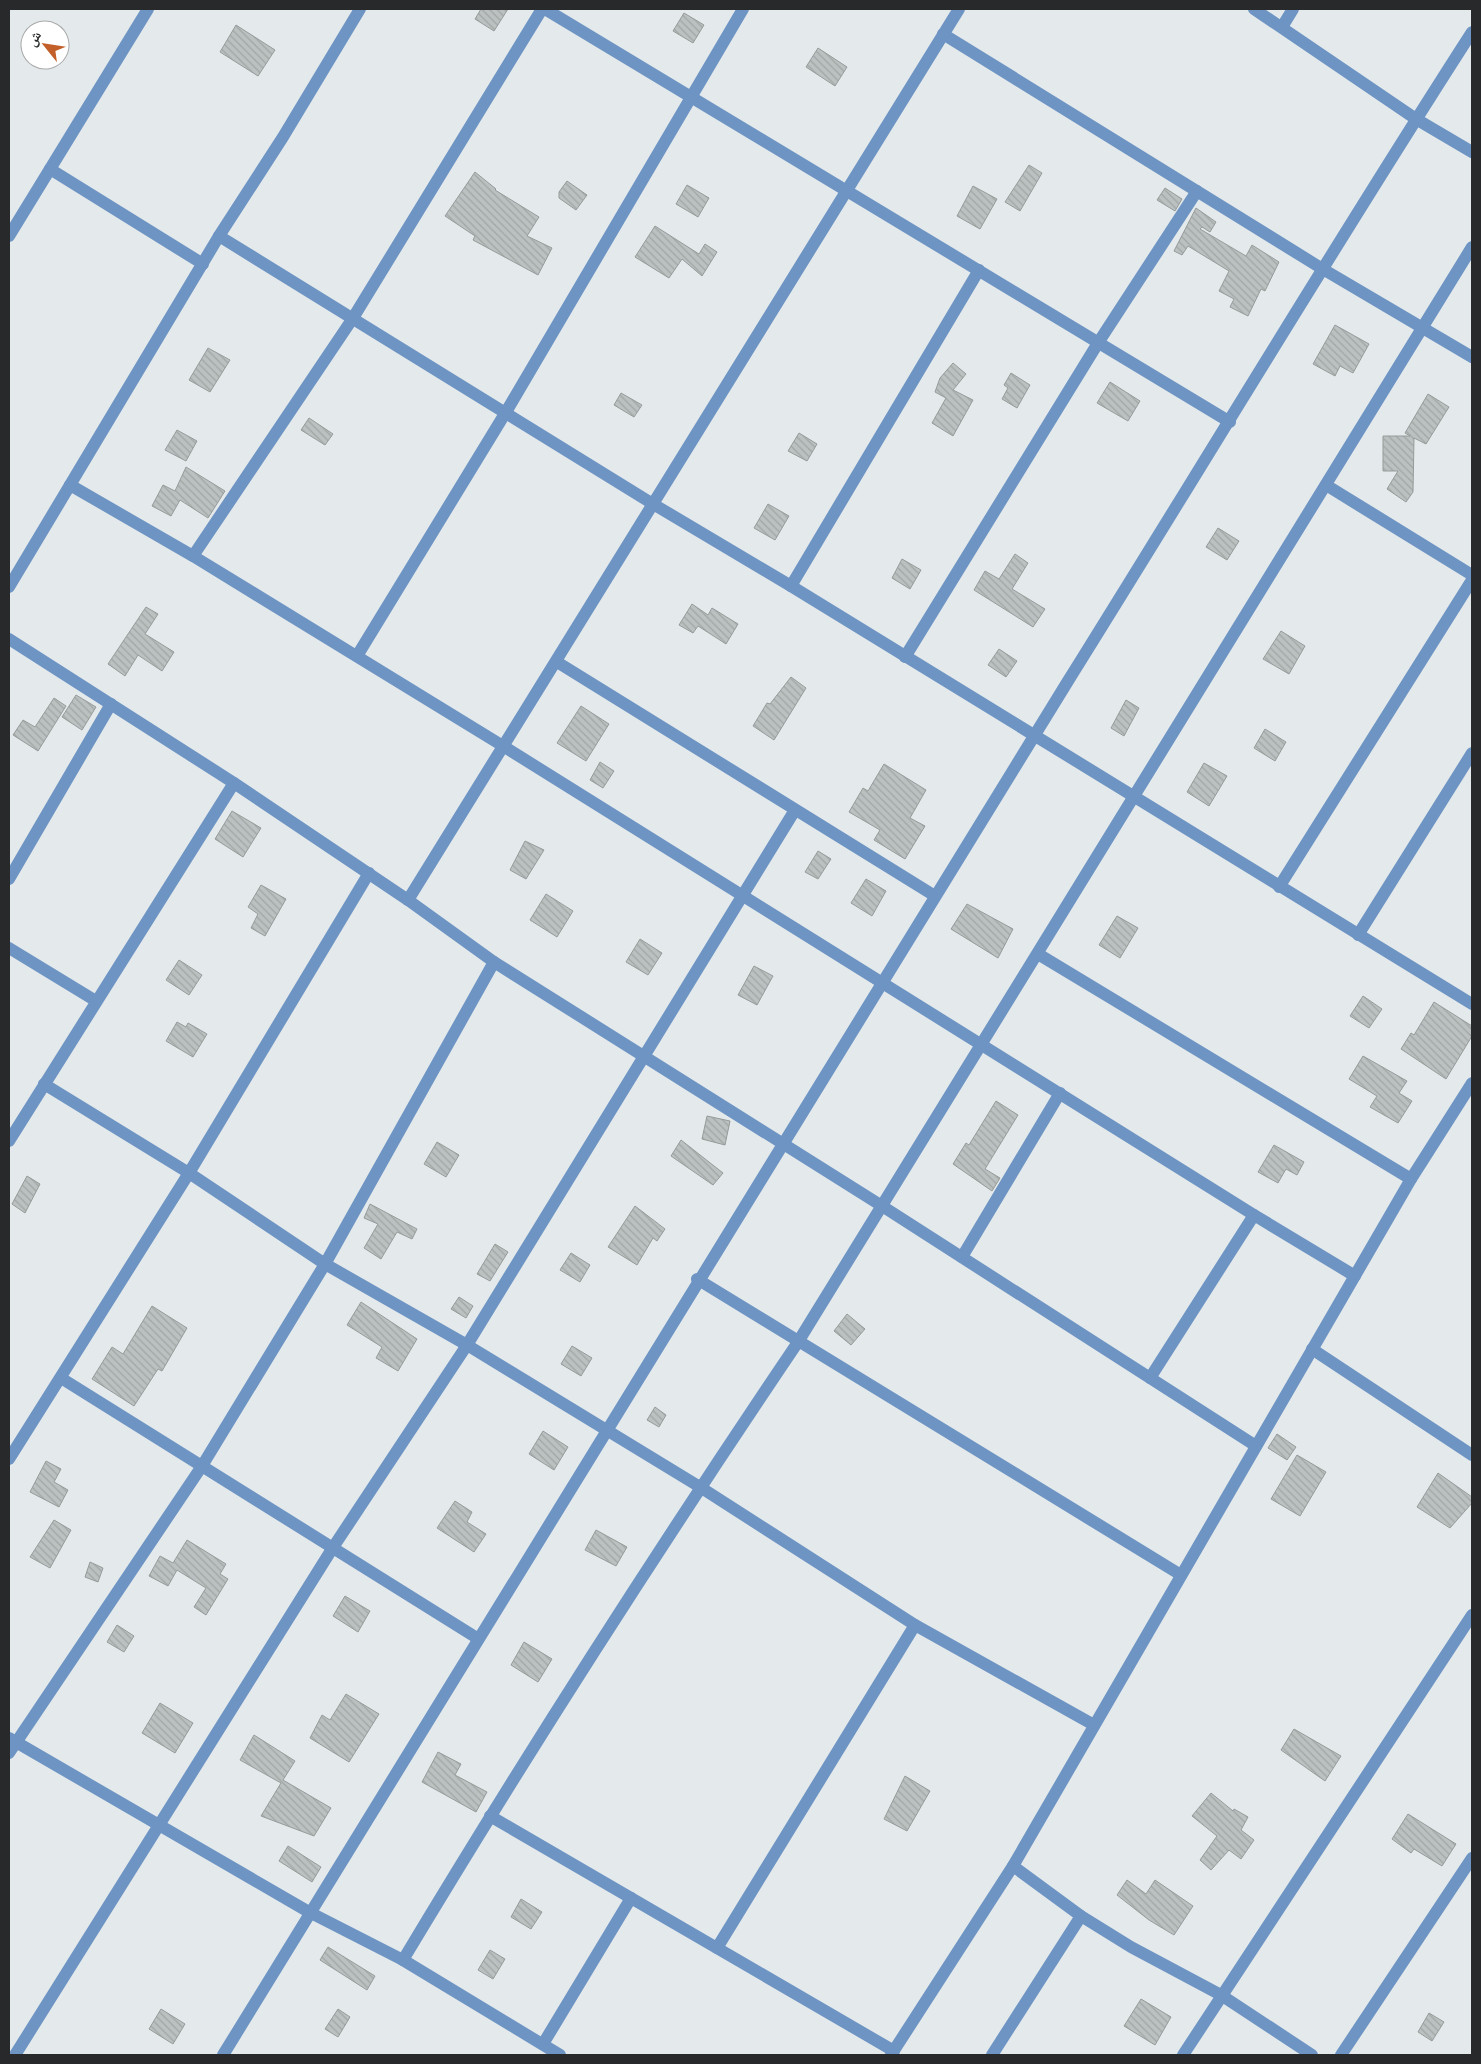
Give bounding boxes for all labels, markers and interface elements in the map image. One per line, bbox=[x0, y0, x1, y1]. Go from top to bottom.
north arrow bbox=[20, 20, 70, 70]
text: ش bbox=[23, 28, 45, 49]

